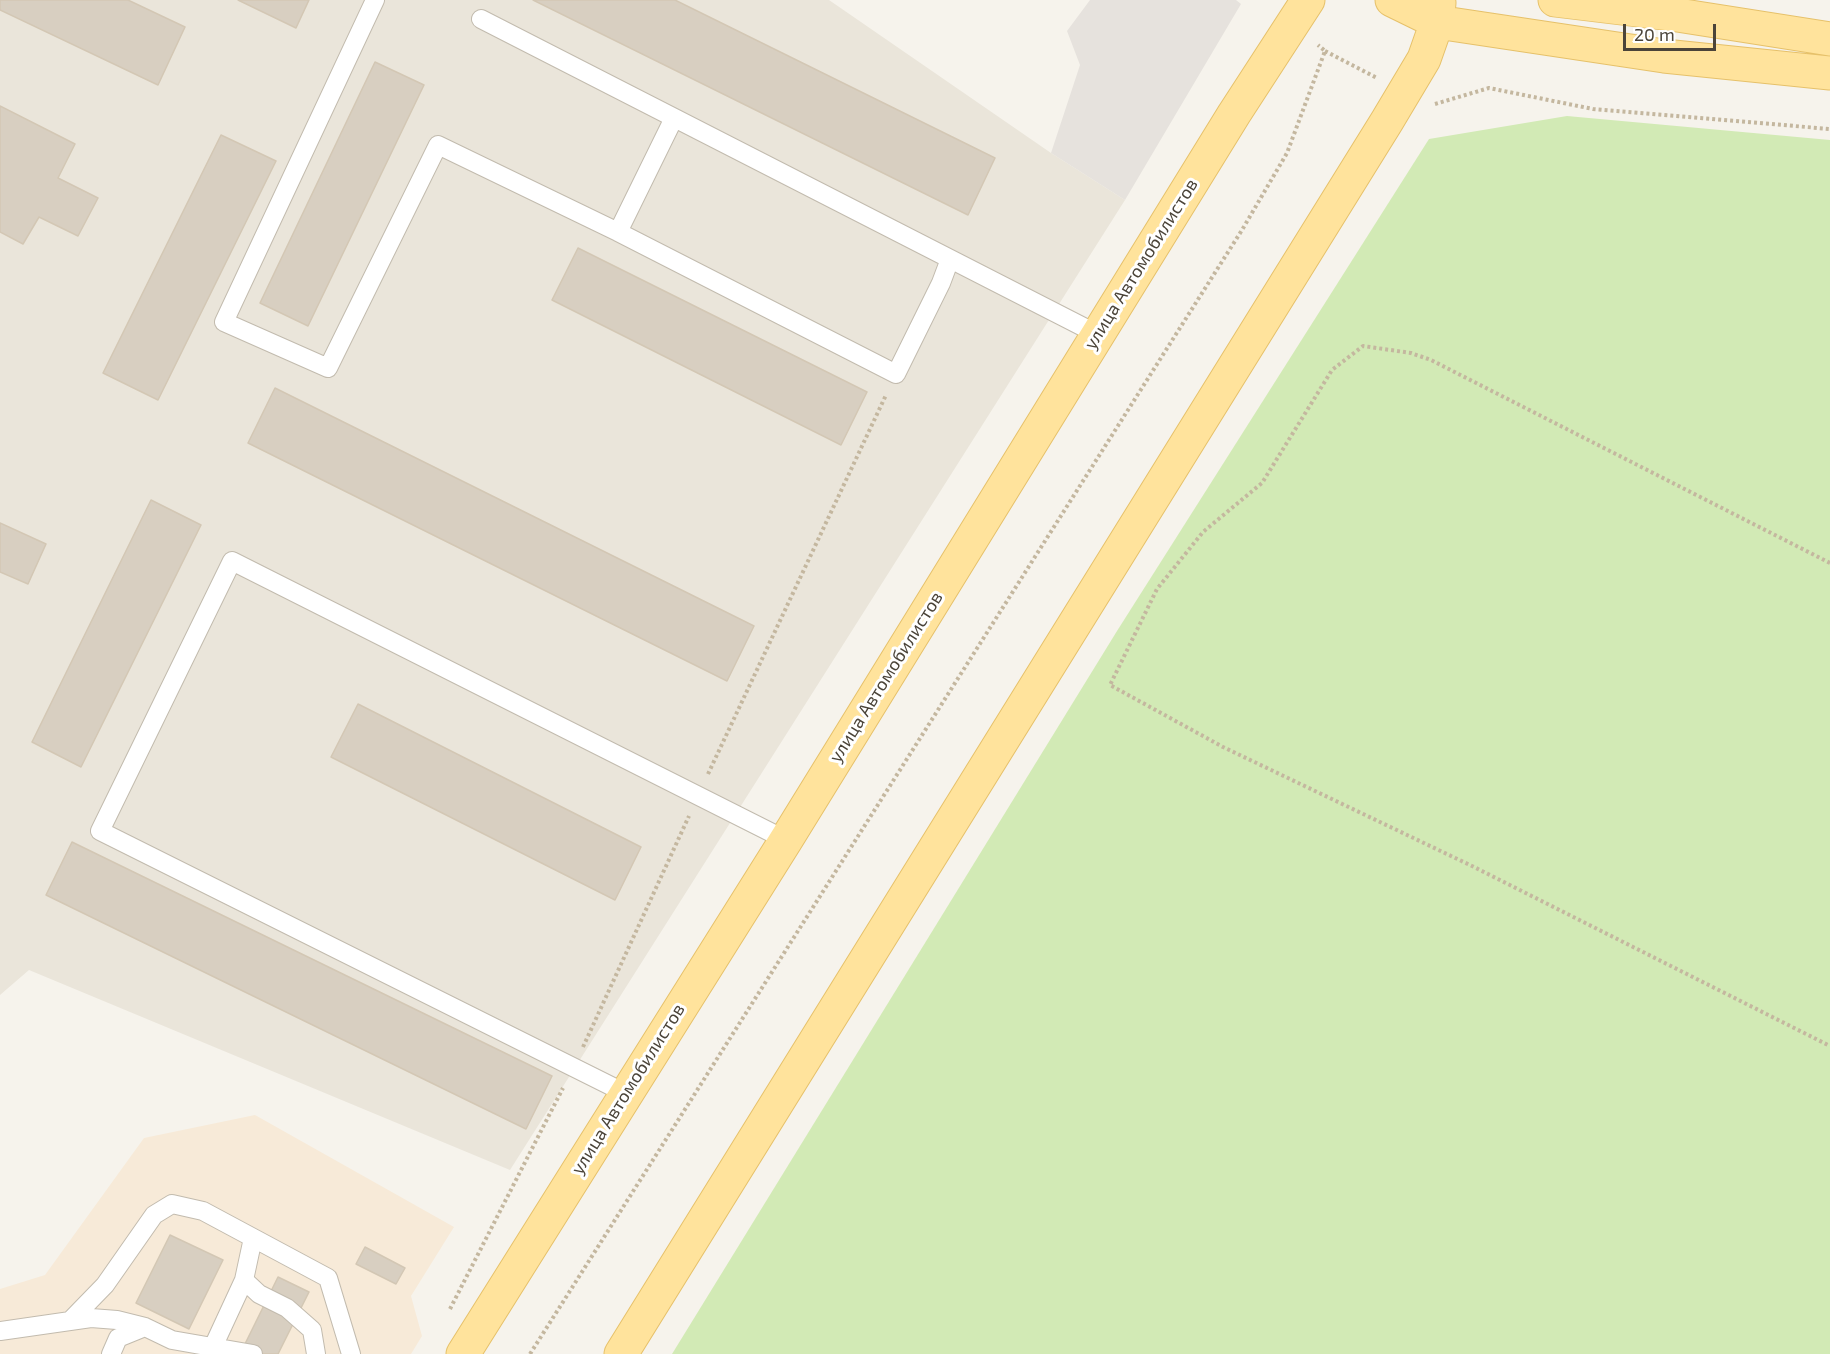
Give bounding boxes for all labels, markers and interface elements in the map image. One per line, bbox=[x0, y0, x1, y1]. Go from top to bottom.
scale bar bbox=[1626, 12, 1719, 50]
text: 20 m bbox=[1634, 23, 1675, 45]
street label: улица Автомобилистов bbox=[1080, 175, 1202, 353]
street label: улица Автомобилистов bbox=[825, 588, 947, 766]
street label: улица Автомобилистов bbox=[567, 1000, 689, 1178]

